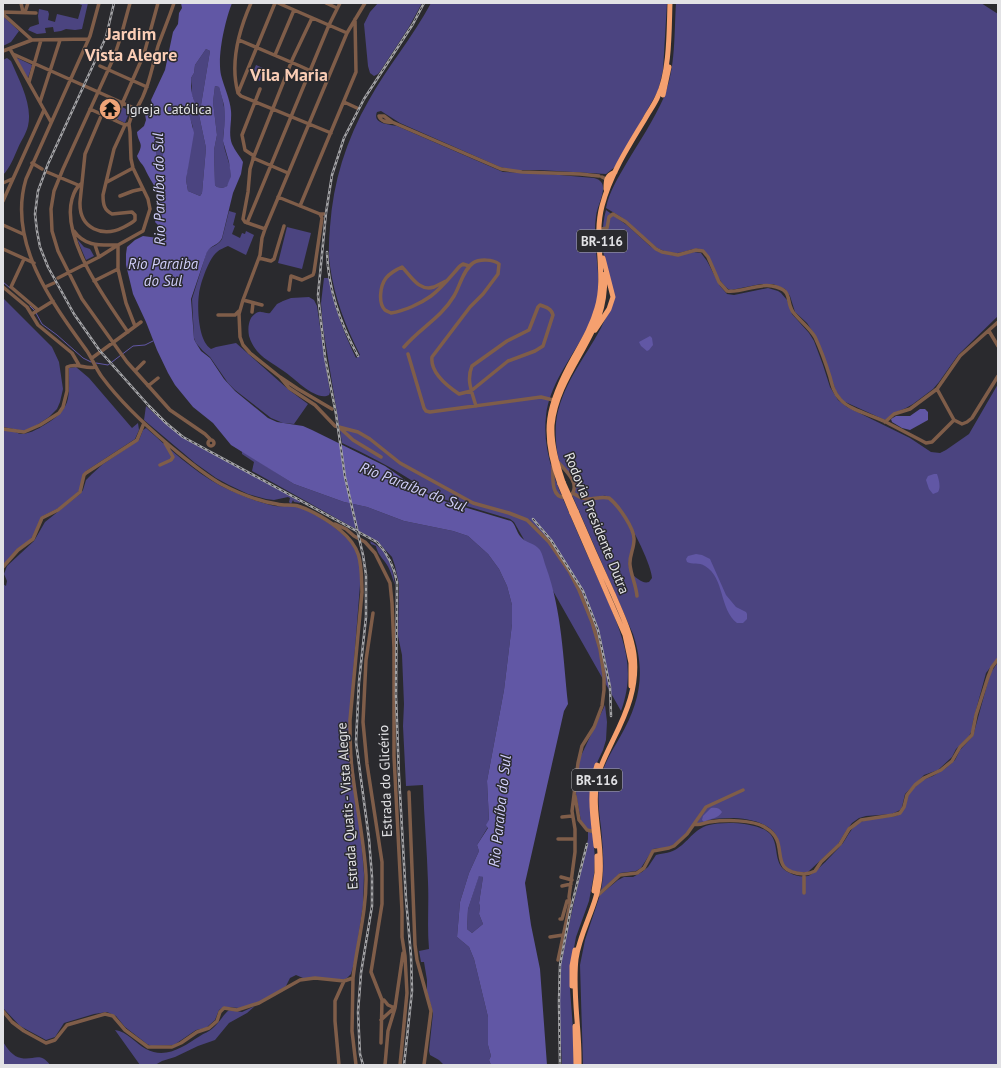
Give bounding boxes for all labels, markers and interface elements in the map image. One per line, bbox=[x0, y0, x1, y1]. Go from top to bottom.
district label: Jardim Vista Alegre bbox=[84, 22, 177, 66]
district label: Vila Maria bbox=[249, 63, 328, 86]
temple icon: Igreja Católica bbox=[97, 96, 123, 122]
place label: Igreja Católica bbox=[126, 100, 212, 118]
water label: Rio Paraíba do Sul bbox=[148, 133, 169, 245]
road number: BR-116 bbox=[577, 230, 627, 252]
water label: Rio Paraiba do Sul bbox=[128, 254, 199, 290]
street label: Rodovia Presidente Dutra bbox=[560, 450, 634, 596]
water label: Rio Paraíba do Sul bbox=[357, 458, 469, 516]
street label: Estrada Quatis - Vista Alegre bbox=[332, 722, 362, 890]
street label: Estrada do Glicério bbox=[374, 725, 396, 837]
water label: Rio Paraíba do Sul bbox=[484, 754, 515, 868]
road number: BR-116 bbox=[572, 769, 622, 791]

